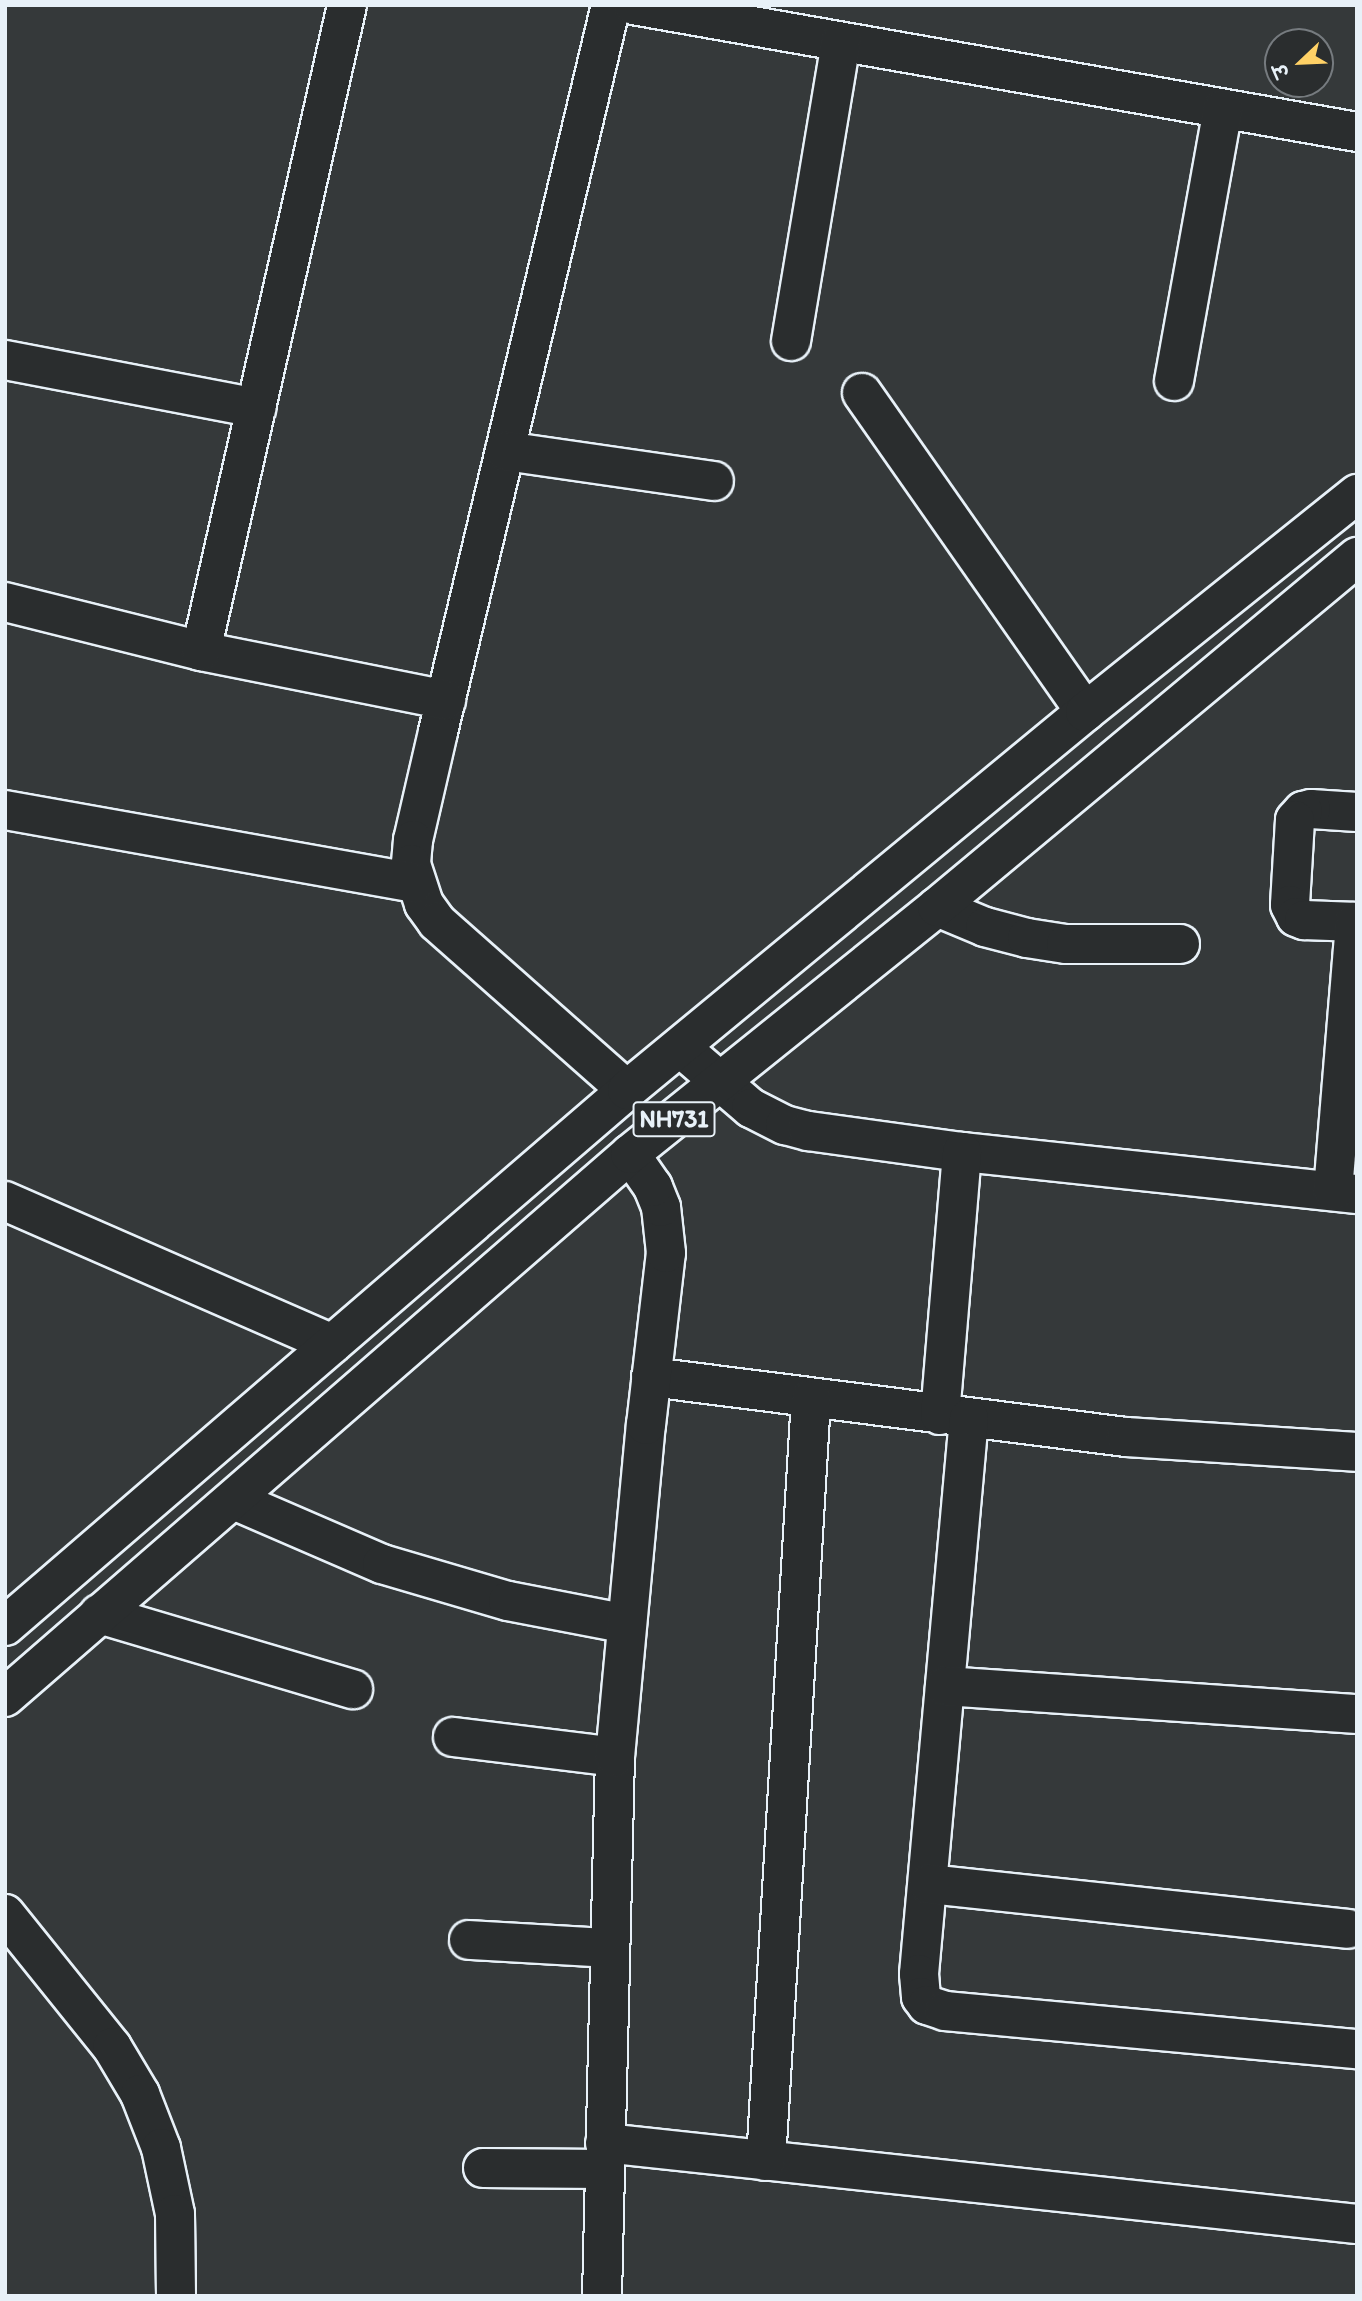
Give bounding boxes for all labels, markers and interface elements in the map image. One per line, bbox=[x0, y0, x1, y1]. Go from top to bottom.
north arrow bbox=[1264, 28, 1334, 98]
text: उ bbox=[1268, 60, 1294, 81]
road number: NH731 bbox=[632, 1098, 716, 1140]

